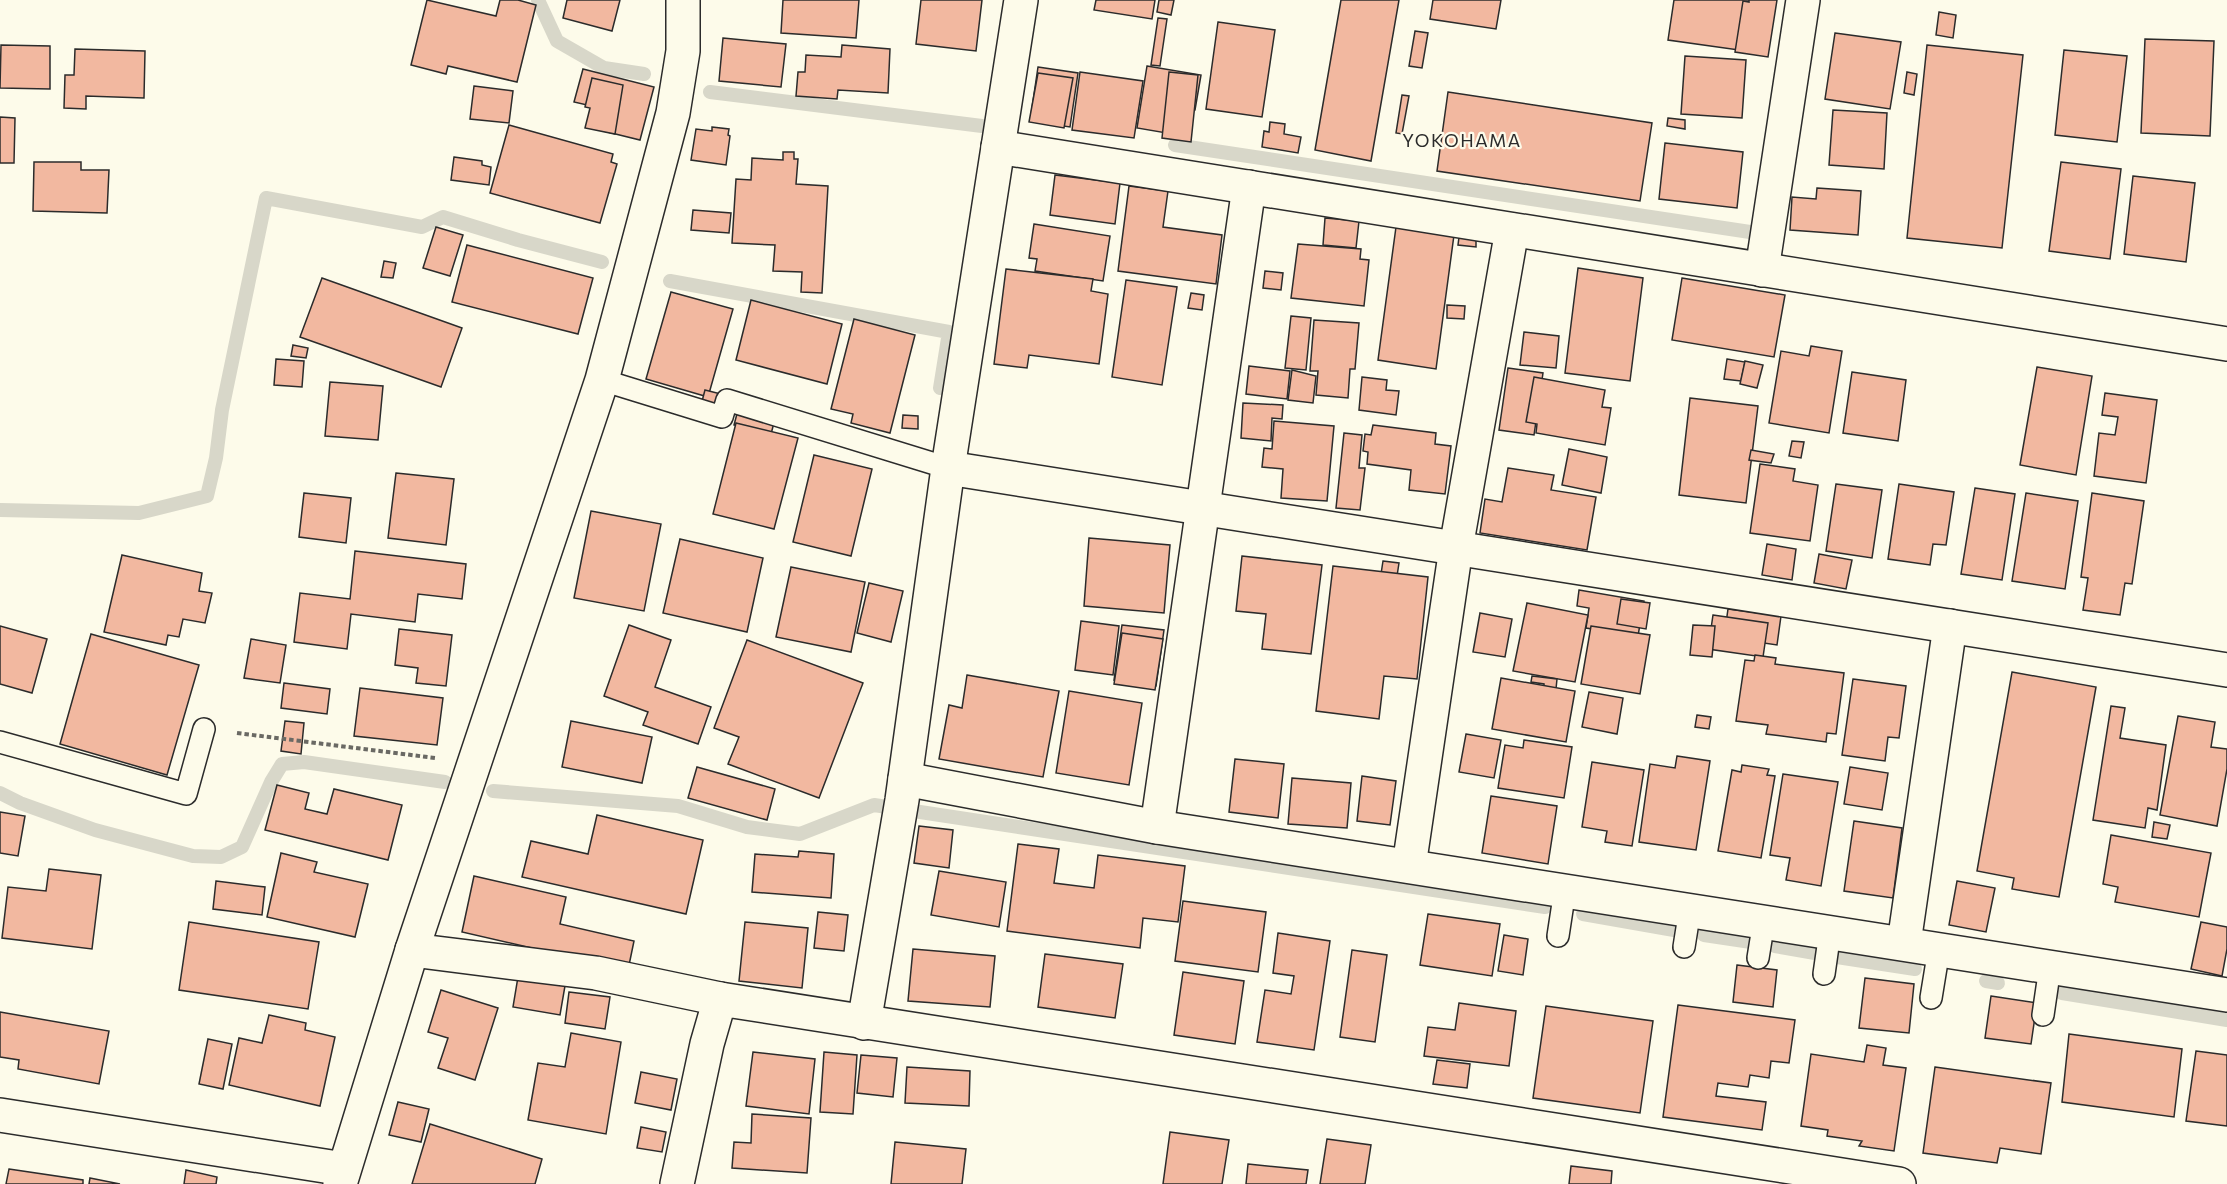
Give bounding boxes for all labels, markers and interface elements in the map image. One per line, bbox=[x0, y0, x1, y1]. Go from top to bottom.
district label: YOKOHAMA bbox=[1402, 129, 1522, 151]

